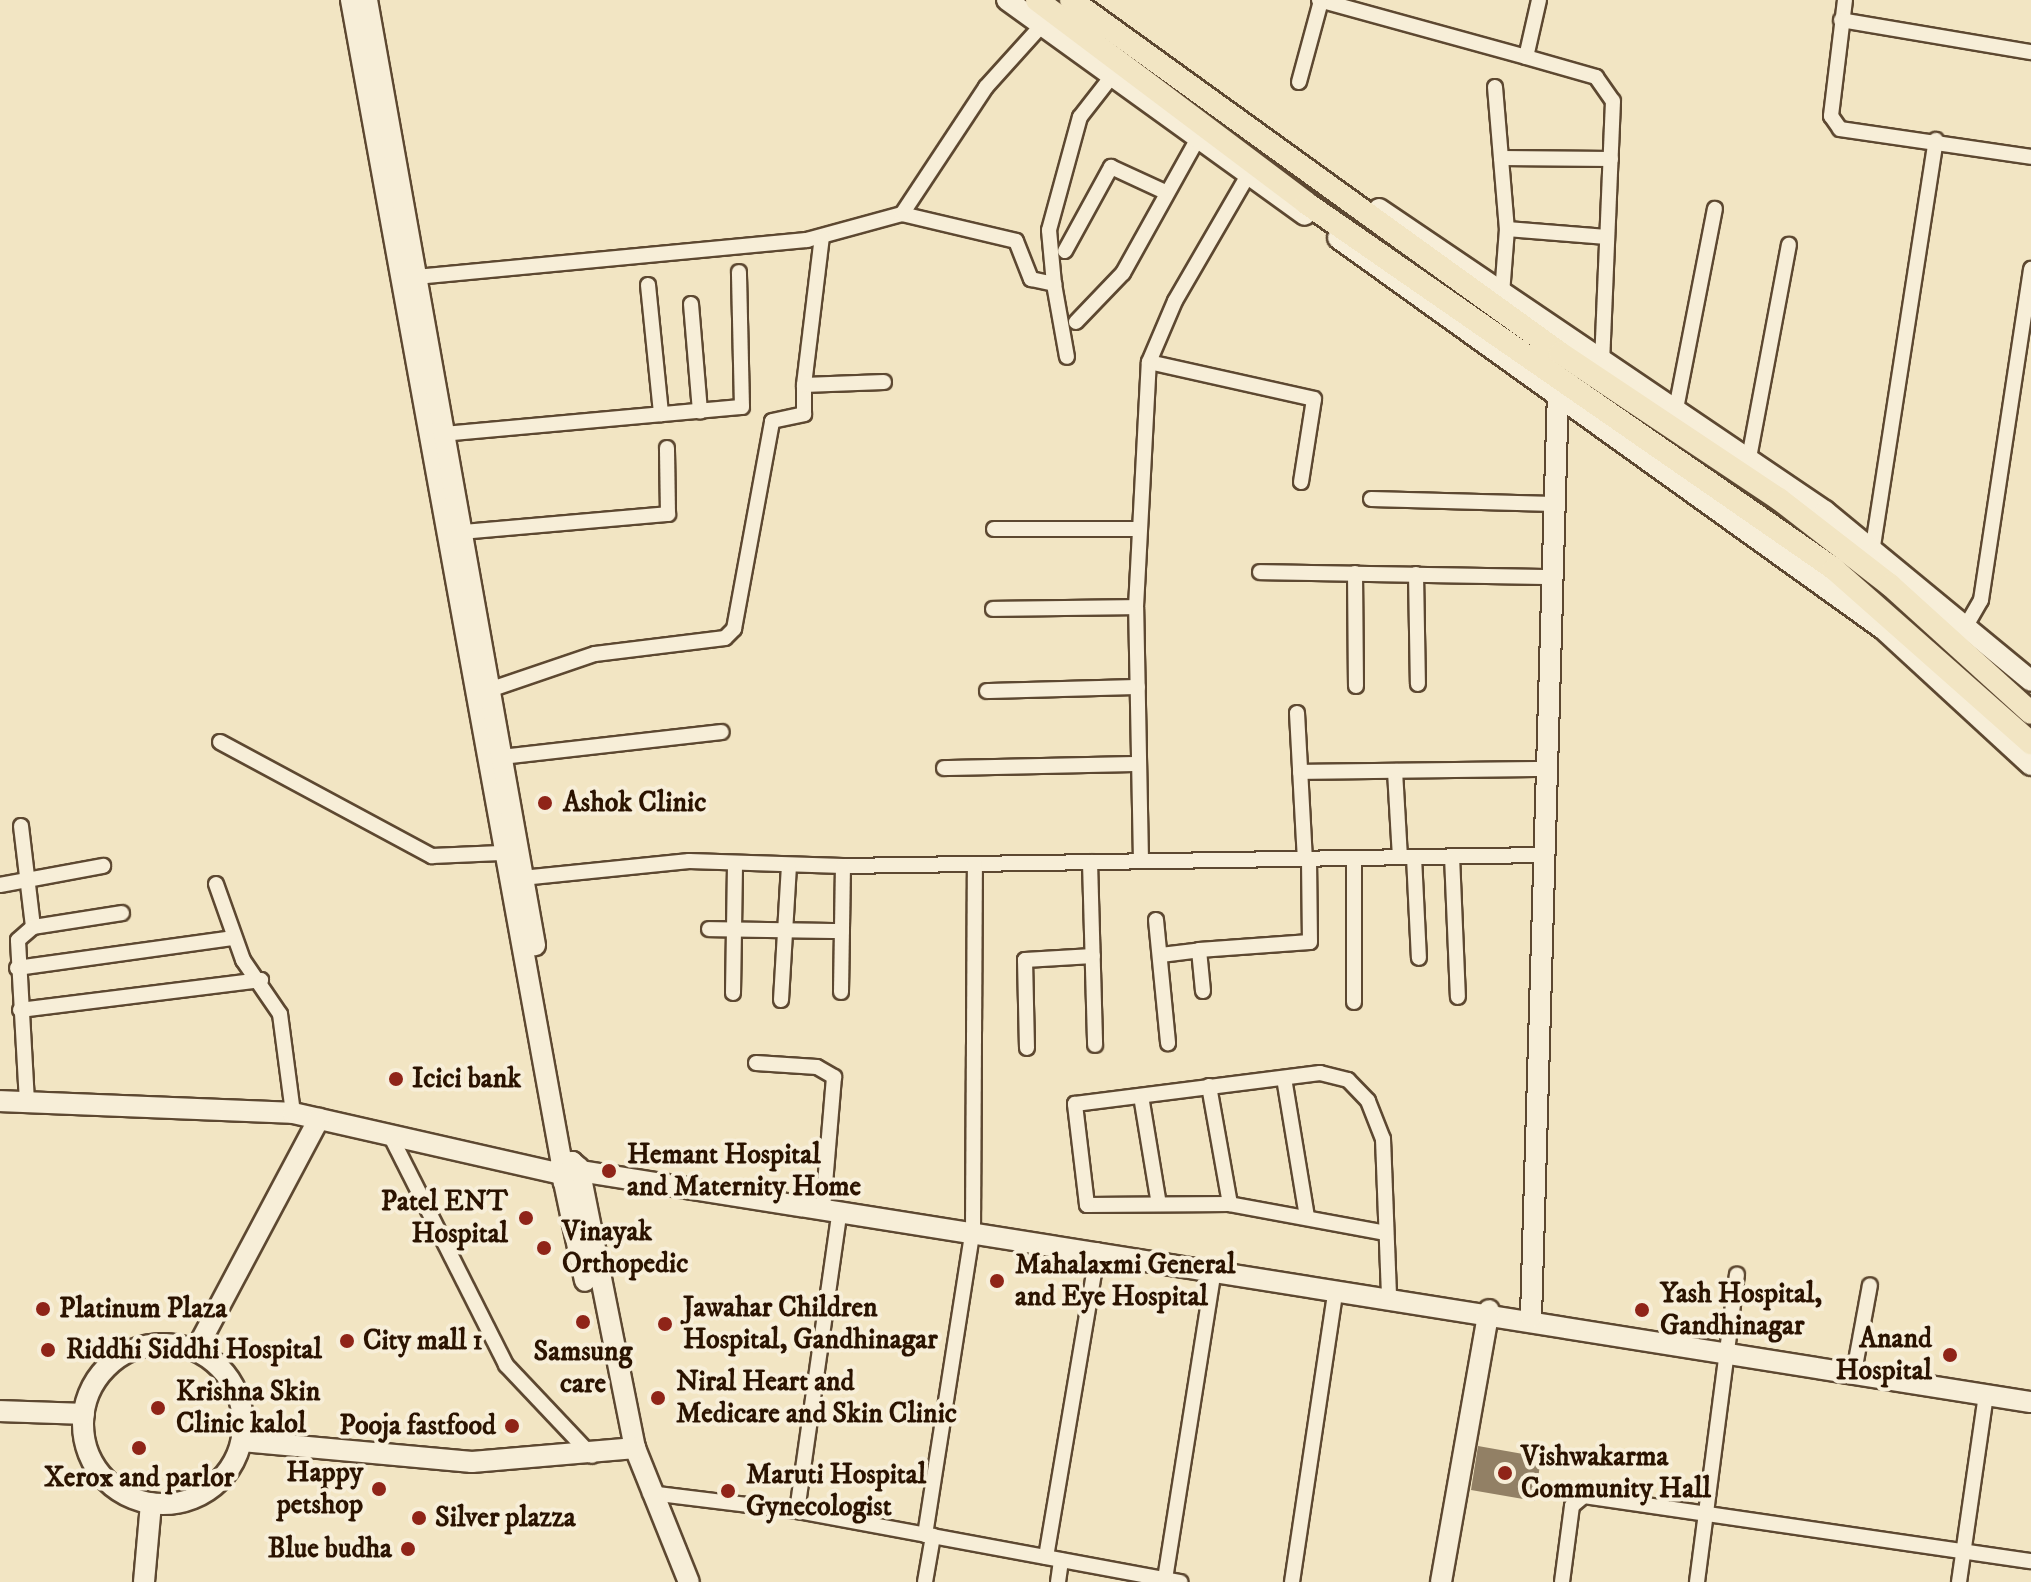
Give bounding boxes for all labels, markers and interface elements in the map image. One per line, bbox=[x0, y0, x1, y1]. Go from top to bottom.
place label: Ashok Clinic bbox=[563, 786, 706, 820]
marker: Ashok Clinic bbox=[534, 792, 556, 814]
place label: Icici bank bbox=[412, 1062, 521, 1096]
marker: Icici bank bbox=[387, 1070, 405, 1088]
place label: Hemant Hospital and Maternity Home bbox=[627, 1138, 861, 1204]
marker: Hemant Hospital and Maternity Home bbox=[598, 1160, 620, 1182]
place label: Patel ENT Hospital bbox=[381, 1185, 508, 1251]
marker: Patel ENT Hospital bbox=[515, 1207, 537, 1229]
place label: Vinayak Orthopedic bbox=[562, 1215, 688, 1281]
marker: Vinayak Orthopedic bbox=[533, 1237, 555, 1259]
place label: Mahalaxmi General and Eye Hospital bbox=[1015, 1248, 1235, 1314]
marker: Mahalaxmi General and Eye Hospital bbox=[986, 1270, 1008, 1292]
place label: Yash Hospital, Gandhinagar bbox=[1660, 1277, 1822, 1343]
place label: Jawahar Children Hospital, Gandhinagar bbox=[683, 1291, 938, 1357]
place label: Platinum Plaza bbox=[59, 1292, 227, 1326]
marker: Yash Hospital, Gandhinagar bbox=[1631, 1299, 1653, 1321]
marker: Platinum Plaza bbox=[34, 1300, 52, 1318]
marker: Samsung care bbox=[574, 1313, 592, 1331]
marker: Jawahar Children Hospital, Gandhinagar bbox=[654, 1313, 676, 1335]
place label: Anand Hospital bbox=[1836, 1322, 1932, 1388]
place label: City mall 1 bbox=[363, 1324, 483, 1358]
marker: City mall 1 bbox=[338, 1332, 356, 1350]
place label: Riddhi Siddhi Hospital bbox=[66, 1333, 322, 1367]
place label: Samsung care bbox=[534, 1335, 632, 1401]
marker: Riddhi Siddhi Hospital bbox=[37, 1339, 59, 1361]
marker: Anand Hospital bbox=[1939, 1344, 1961, 1366]
place label: Niral Heart and Medicare and Skin Clinic bbox=[676, 1365, 957, 1431]
place label: Krishna Skin Clinic kalol bbox=[176, 1375, 320, 1441]
marker: Niral Heart and Medicare and Skin Clinic bbox=[647, 1387, 669, 1409]
marker: Krishna Skin Clinic kalol bbox=[147, 1397, 169, 1419]
place label: Pooja fastfood bbox=[339, 1409, 496, 1443]
marker: Pooja fastfood bbox=[503, 1417, 521, 1435]
marker: Xerox and parlor bbox=[130, 1439, 148, 1457]
place label: Vishwakarma Community Hall bbox=[1521, 1440, 1711, 1506]
place label: Happy petshop bbox=[277, 1456, 363, 1522]
place label: Maruti Hospital Gynecologist bbox=[746, 1458, 926, 1524]
place label: Xerox and parlor bbox=[44, 1461, 234, 1495]
marker: Vishwakarma Community Hall bbox=[1496, 1464, 1514, 1482]
marker: Happy petshop bbox=[370, 1480, 388, 1498]
marker: Maruti Hospital Gynecologist bbox=[717, 1480, 739, 1502]
place label: Silver plazza bbox=[435, 1501, 576, 1535]
marker: Silver plazza bbox=[410, 1509, 428, 1527]
place label: Blue budha bbox=[268, 1532, 392, 1566]
marker: Blue budha bbox=[399, 1540, 417, 1558]

